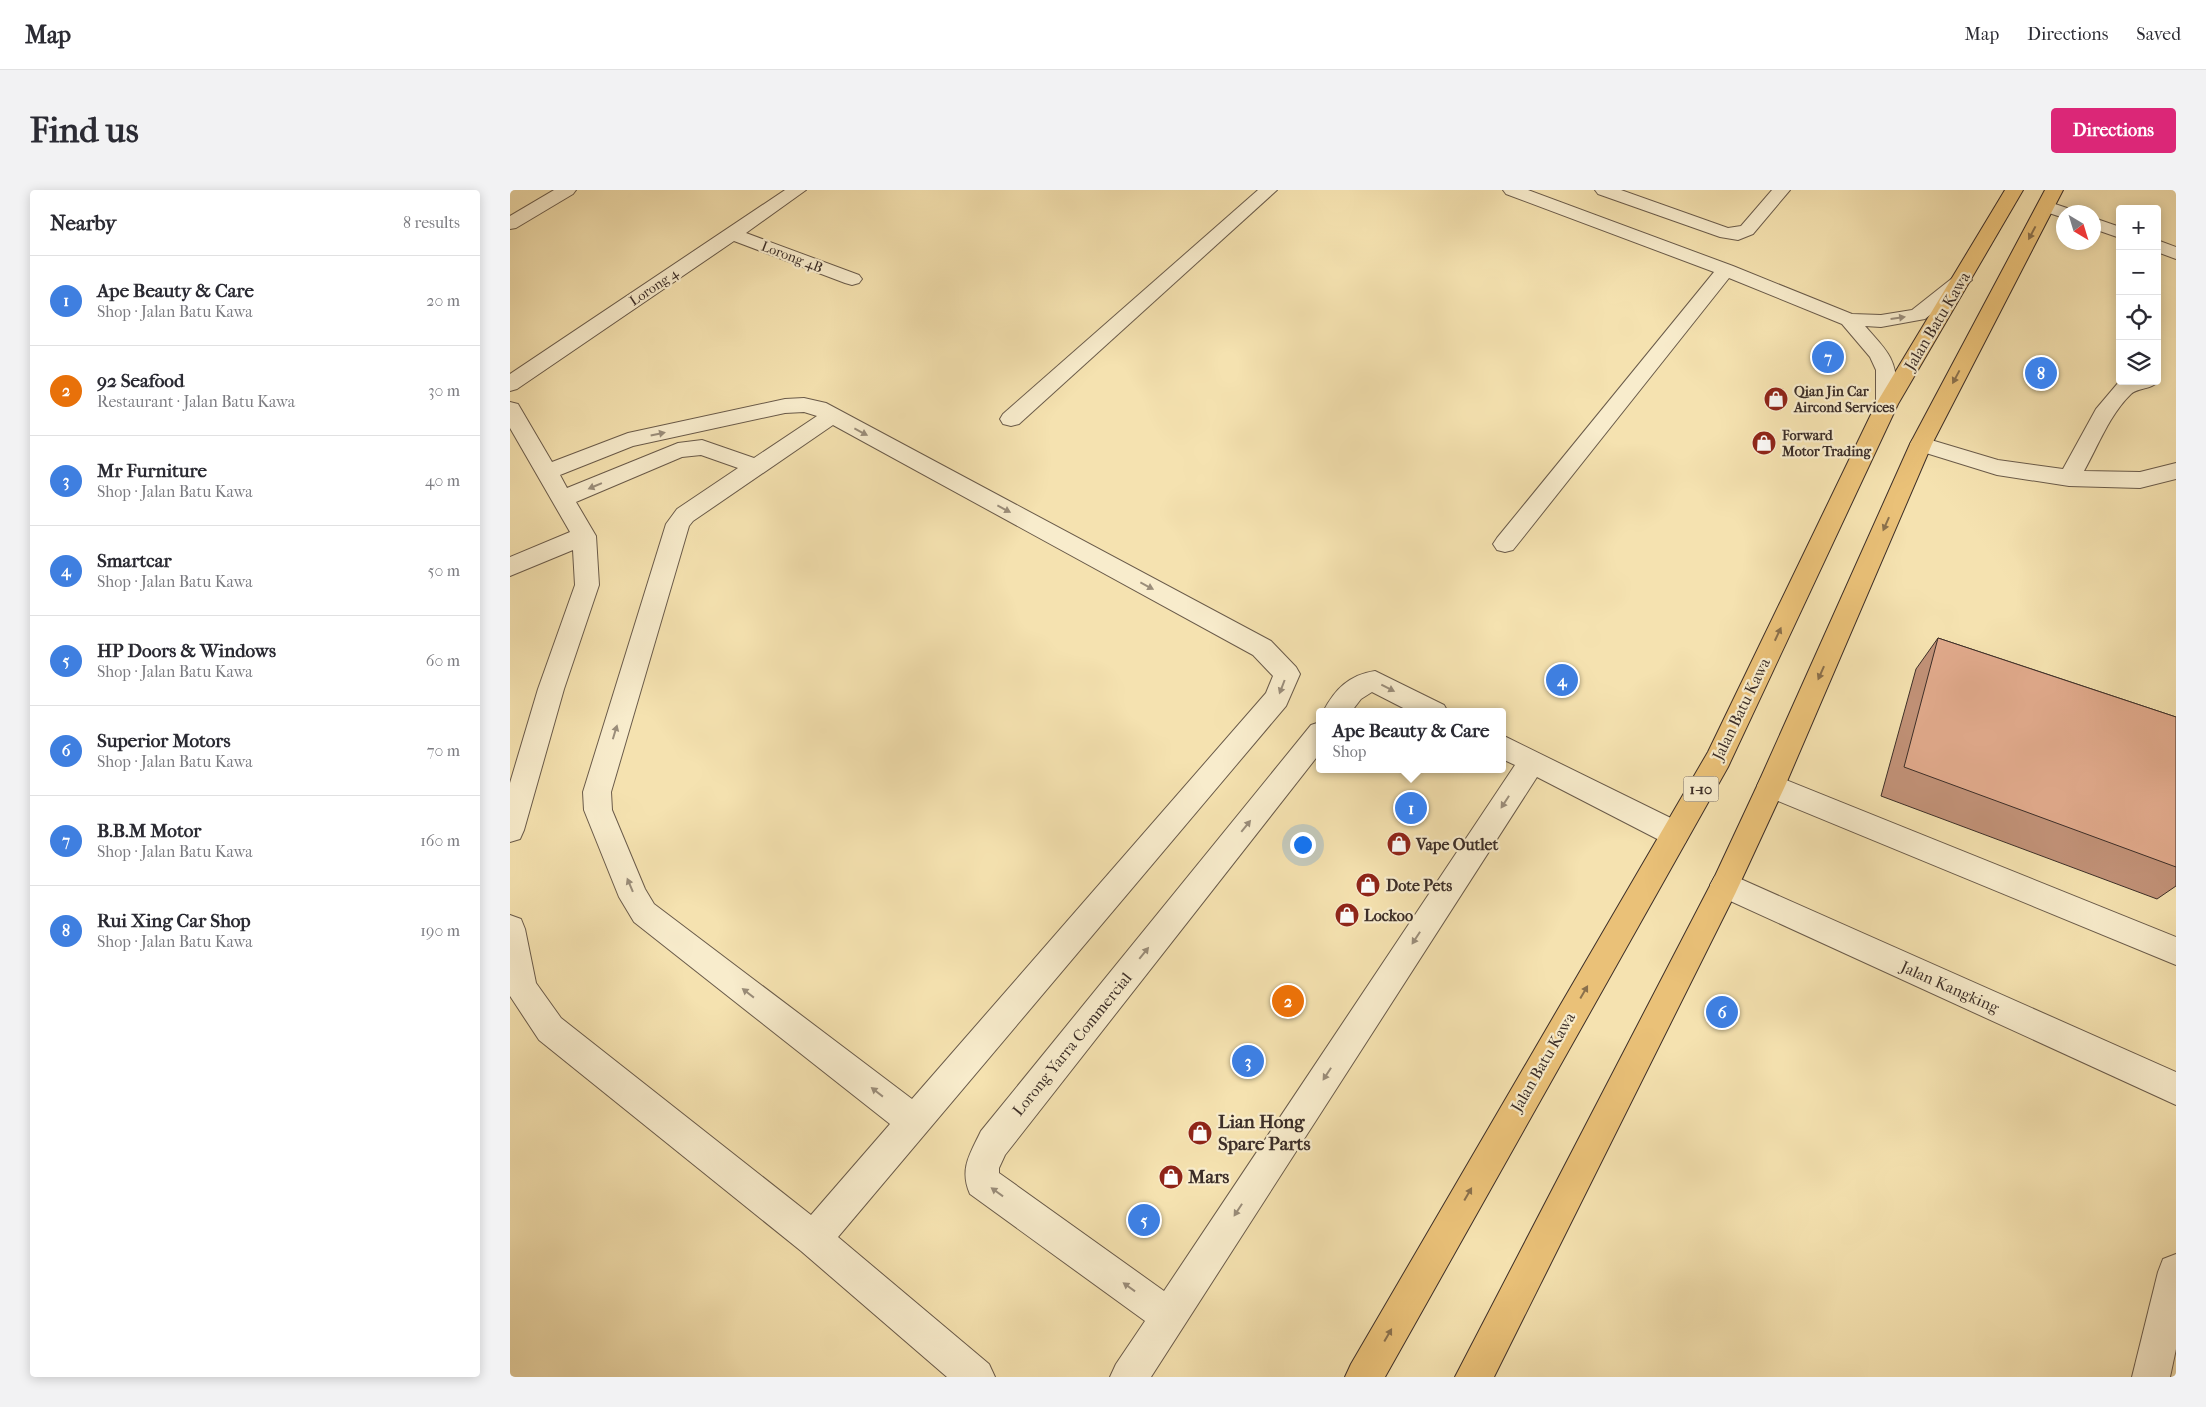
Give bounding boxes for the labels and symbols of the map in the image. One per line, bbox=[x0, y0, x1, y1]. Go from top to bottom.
north arrow bbox=[2056, 205, 2101, 250]
one-way arrow bbox=[2028, 226, 2036, 241]
street label: Lorong 4B bbox=[759, 238, 825, 276]
street label: Lorong 4 bbox=[626, 264, 682, 309]
street label: Jalan Batu Kawa bbox=[1899, 268, 1974, 375]
one-way arrow bbox=[1890, 314, 1906, 322]
pin: 7 bbox=[1812, 338, 1844, 376]
pin: 8 bbox=[2025, 354, 2057, 392]
one-way arrow bbox=[1952, 370, 1960, 384]
place label: Qian Jin Car Aircond Services bbox=[1793, 383, 1895, 416]
shop icon: Qian Jin Car Aircond Services bbox=[1763, 386, 1789, 412]
one-way arrow bbox=[854, 427, 867, 436]
place label: Forward Motor Trading bbox=[1781, 427, 1871, 460]
one-way arrow bbox=[650, 430, 665, 438]
shop icon: Forward Motor Trading bbox=[1751, 430, 1777, 456]
one-way arrow bbox=[588, 482, 602, 490]
one-way arrow bbox=[996, 505, 1011, 513]
one-way arrow bbox=[1882, 517, 1890, 531]
one-way arrow bbox=[1139, 582, 1154, 590]
one-way arrow bbox=[1774, 627, 1782, 641]
street label: Jalan Batu Kawa bbox=[1707, 654, 1774, 765]
pin: 4 bbox=[1546, 661, 1578, 699]
one-way arrow bbox=[1816, 666, 1824, 680]
one-way arrow bbox=[1278, 679, 1285, 694]
one-way arrow bbox=[1381, 684, 1395, 692]
one-way arrow bbox=[612, 724, 620, 739]
road number: 1-10 bbox=[1684, 776, 1718, 802]
pin: 1 bbox=[1395, 789, 1427, 827]
one-way arrow bbox=[1500, 796, 1510, 809]
one-way arrow bbox=[1240, 820, 1251, 833]
shop icon: Vape Outlet bbox=[1386, 831, 1412, 857]
your location bbox=[1290, 832, 1316, 858]
place label: Vape Outlet bbox=[1415, 835, 1498, 855]
shop icon: Dote Pets bbox=[1355, 872, 1381, 898]
place label: Dote Pets bbox=[1386, 876, 1452, 895]
one-way arrow bbox=[625, 878, 633, 892]
shop icon: Lockoo bbox=[1334, 902, 1360, 928]
place label: Lockoo bbox=[1364, 906, 1413, 925]
one-way arrow bbox=[1411, 932, 1421, 945]
one-way arrow bbox=[1139, 947, 1150, 960]
street label: Jalan Kangking bbox=[1896, 956, 2002, 1017]
street label: Lorong Yarra Commercial bbox=[1008, 968, 1136, 1119]
pin: 2 bbox=[1272, 982, 1304, 1020]
one-way arrow bbox=[1580, 984, 1588, 999]
one-way arrow bbox=[742, 988, 755, 999]
pin: 6 bbox=[1706, 993, 1738, 1031]
street label: Jalan Batu Kawa bbox=[1506, 1008, 1579, 1117]
pin: 3 bbox=[1232, 1042, 1264, 1080]
one-way arrow bbox=[1322, 1068, 1332, 1081]
one-way arrow bbox=[871, 1087, 884, 1098]
place label: Lian Hong Spare Parts bbox=[1218, 1111, 1310, 1155]
shop icon: Lian Hong Spare Parts bbox=[1187, 1120, 1213, 1146]
shop icon: Mars bbox=[1158, 1164, 1184, 1190]
place label: Mars bbox=[1187, 1166, 1229, 1188]
one-way arrow bbox=[990, 1187, 1004, 1197]
one-way arrow bbox=[1464, 1187, 1473, 1200]
pin: 5 bbox=[1128, 1201, 1160, 1239]
one-way arrow bbox=[1233, 1203, 1243, 1217]
one-way arrow bbox=[1122, 1282, 1136, 1292]
one-way arrow bbox=[1384, 1327, 1392, 1342]

